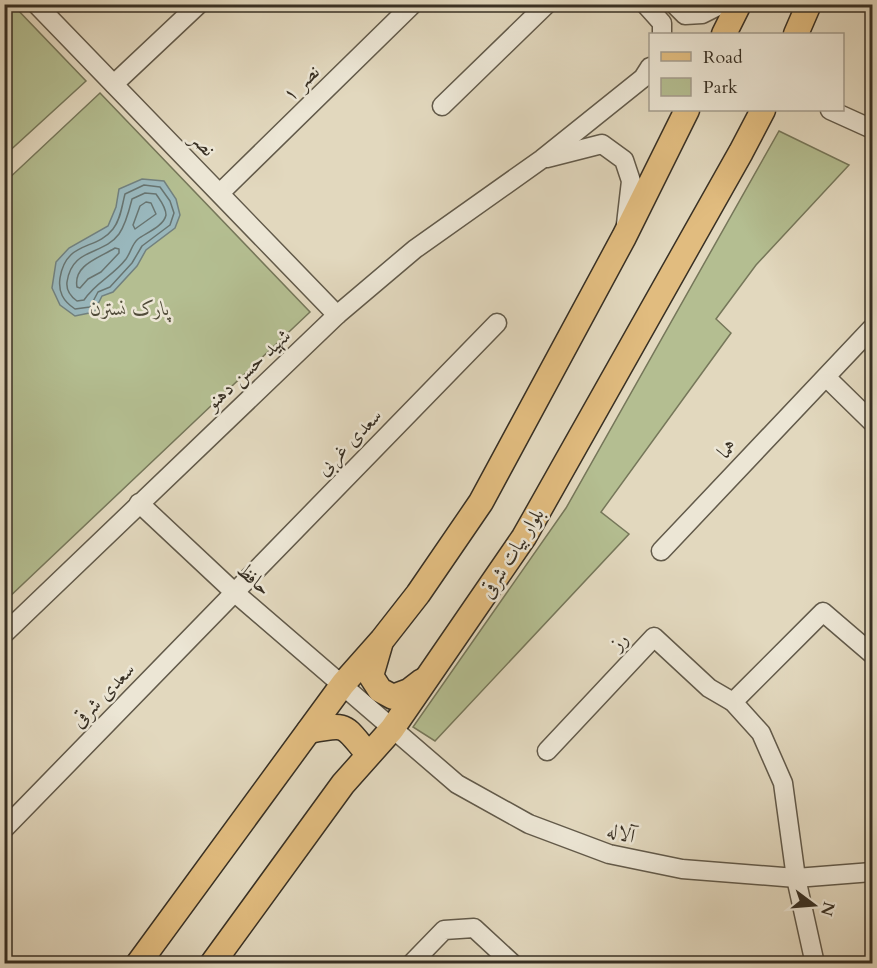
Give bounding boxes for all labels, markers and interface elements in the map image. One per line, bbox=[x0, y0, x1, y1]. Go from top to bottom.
legend bbox=[649, 33, 844, 111]
text: Road bbox=[703, 45, 743, 70]
street label: نصر ۱ bbox=[276, 59, 326, 107]
text: Park bbox=[703, 75, 738, 100]
street label: نصر bbox=[183, 124, 222, 163]
park label: پارک نسترن bbox=[90, 295, 172, 323]
street label: شهید حسن دهنو bbox=[198, 322, 297, 417]
street label: سعدی غربی bbox=[310, 402, 389, 482]
street label: هما bbox=[711, 433, 743, 465]
street label: بلوار بیات شرقی bbox=[474, 503, 550, 603]
street label: حافظ bbox=[231, 556, 277, 602]
street label: رز bbox=[602, 626, 634, 658]
street label: سعدی شرقی bbox=[65, 657, 141, 733]
street label: آلاله bbox=[604, 816, 641, 850]
north arrow bbox=[784, 875, 844, 935]
text: N bbox=[815, 899, 840, 919]

